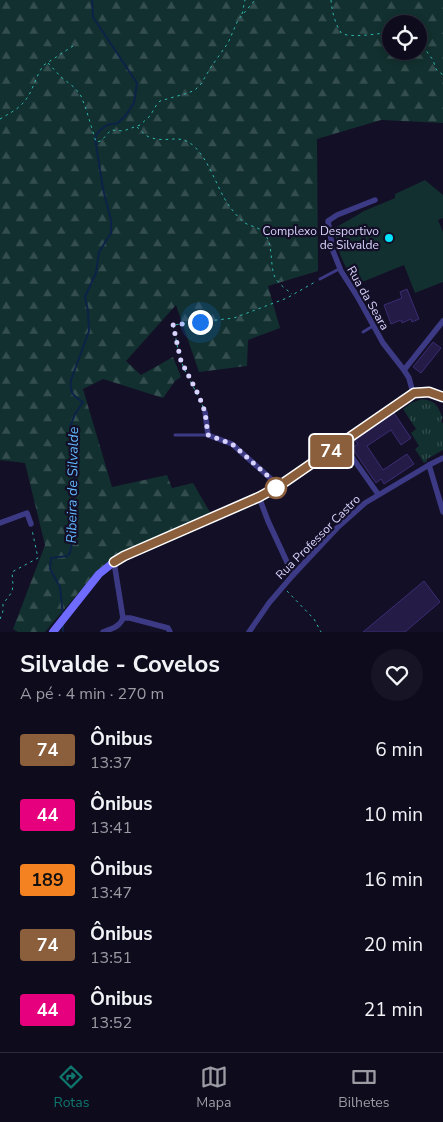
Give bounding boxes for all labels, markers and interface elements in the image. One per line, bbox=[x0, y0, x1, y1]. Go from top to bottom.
map controls bbox=[382, 15, 427, 60]
button: locate bbox=[382, 15, 427, 60]
place label: Complexo Desportivo de Silvalde bbox=[263, 223, 379, 253]
marker: Complexo Desportivo de Silvalde bbox=[383, 232, 395, 244]
street label: Rua da Seara bbox=[343, 263, 393, 333]
your location bbox=[188, 310, 213, 335]
water label: Ribeira de Silvalde bbox=[62, 426, 83, 543]
line badge: 74 bbox=[308, 435, 354, 467]
text: 74 bbox=[320, 439, 342, 463]
unlabelled marker bbox=[265, 477, 287, 499]
street label: Rua Professor Castro bbox=[272, 491, 364, 583]
text: Silvalde - Covelos bbox=[20, 648, 220, 680]
button: heart bbox=[371, 649, 423, 701]
text: A pé · 4 min · 270 m bbox=[20, 683, 164, 705]
text: Ônibus bbox=[90, 726, 153, 752]
text: 6 min bbox=[375, 737, 423, 763]
text: 74 bbox=[37, 738, 58, 762]
text: 13:37 bbox=[90, 752, 132, 774]
text: Ônibus bbox=[90, 791, 153, 817]
text: 10 min bbox=[364, 802, 423, 828]
text: 44 bbox=[37, 803, 58, 827]
text: 13:41 bbox=[90, 817, 132, 839]
text: Ônibus bbox=[90, 856, 153, 882]
text: 16 min bbox=[364, 867, 423, 893]
text: 189 bbox=[31, 868, 64, 892]
text: 13:47 bbox=[90, 882, 132, 904]
text: Ônibus bbox=[90, 921, 153, 947]
text: 20 min bbox=[364, 932, 423, 958]
text: 74 bbox=[37, 933, 58, 957]
text: 13:51 bbox=[90, 947, 132, 969]
text: Ônibus bbox=[90, 986, 153, 1012]
text: 21 min bbox=[364, 997, 423, 1023]
text: 44 bbox=[37, 998, 58, 1022]
text: 13:52 bbox=[90, 1012, 132, 1034]
tab: Rotas bbox=[53, 1063, 89, 1112]
tab: Mapa bbox=[196, 1063, 231, 1112]
tab: Bilhetes bbox=[338, 1063, 390, 1112]

